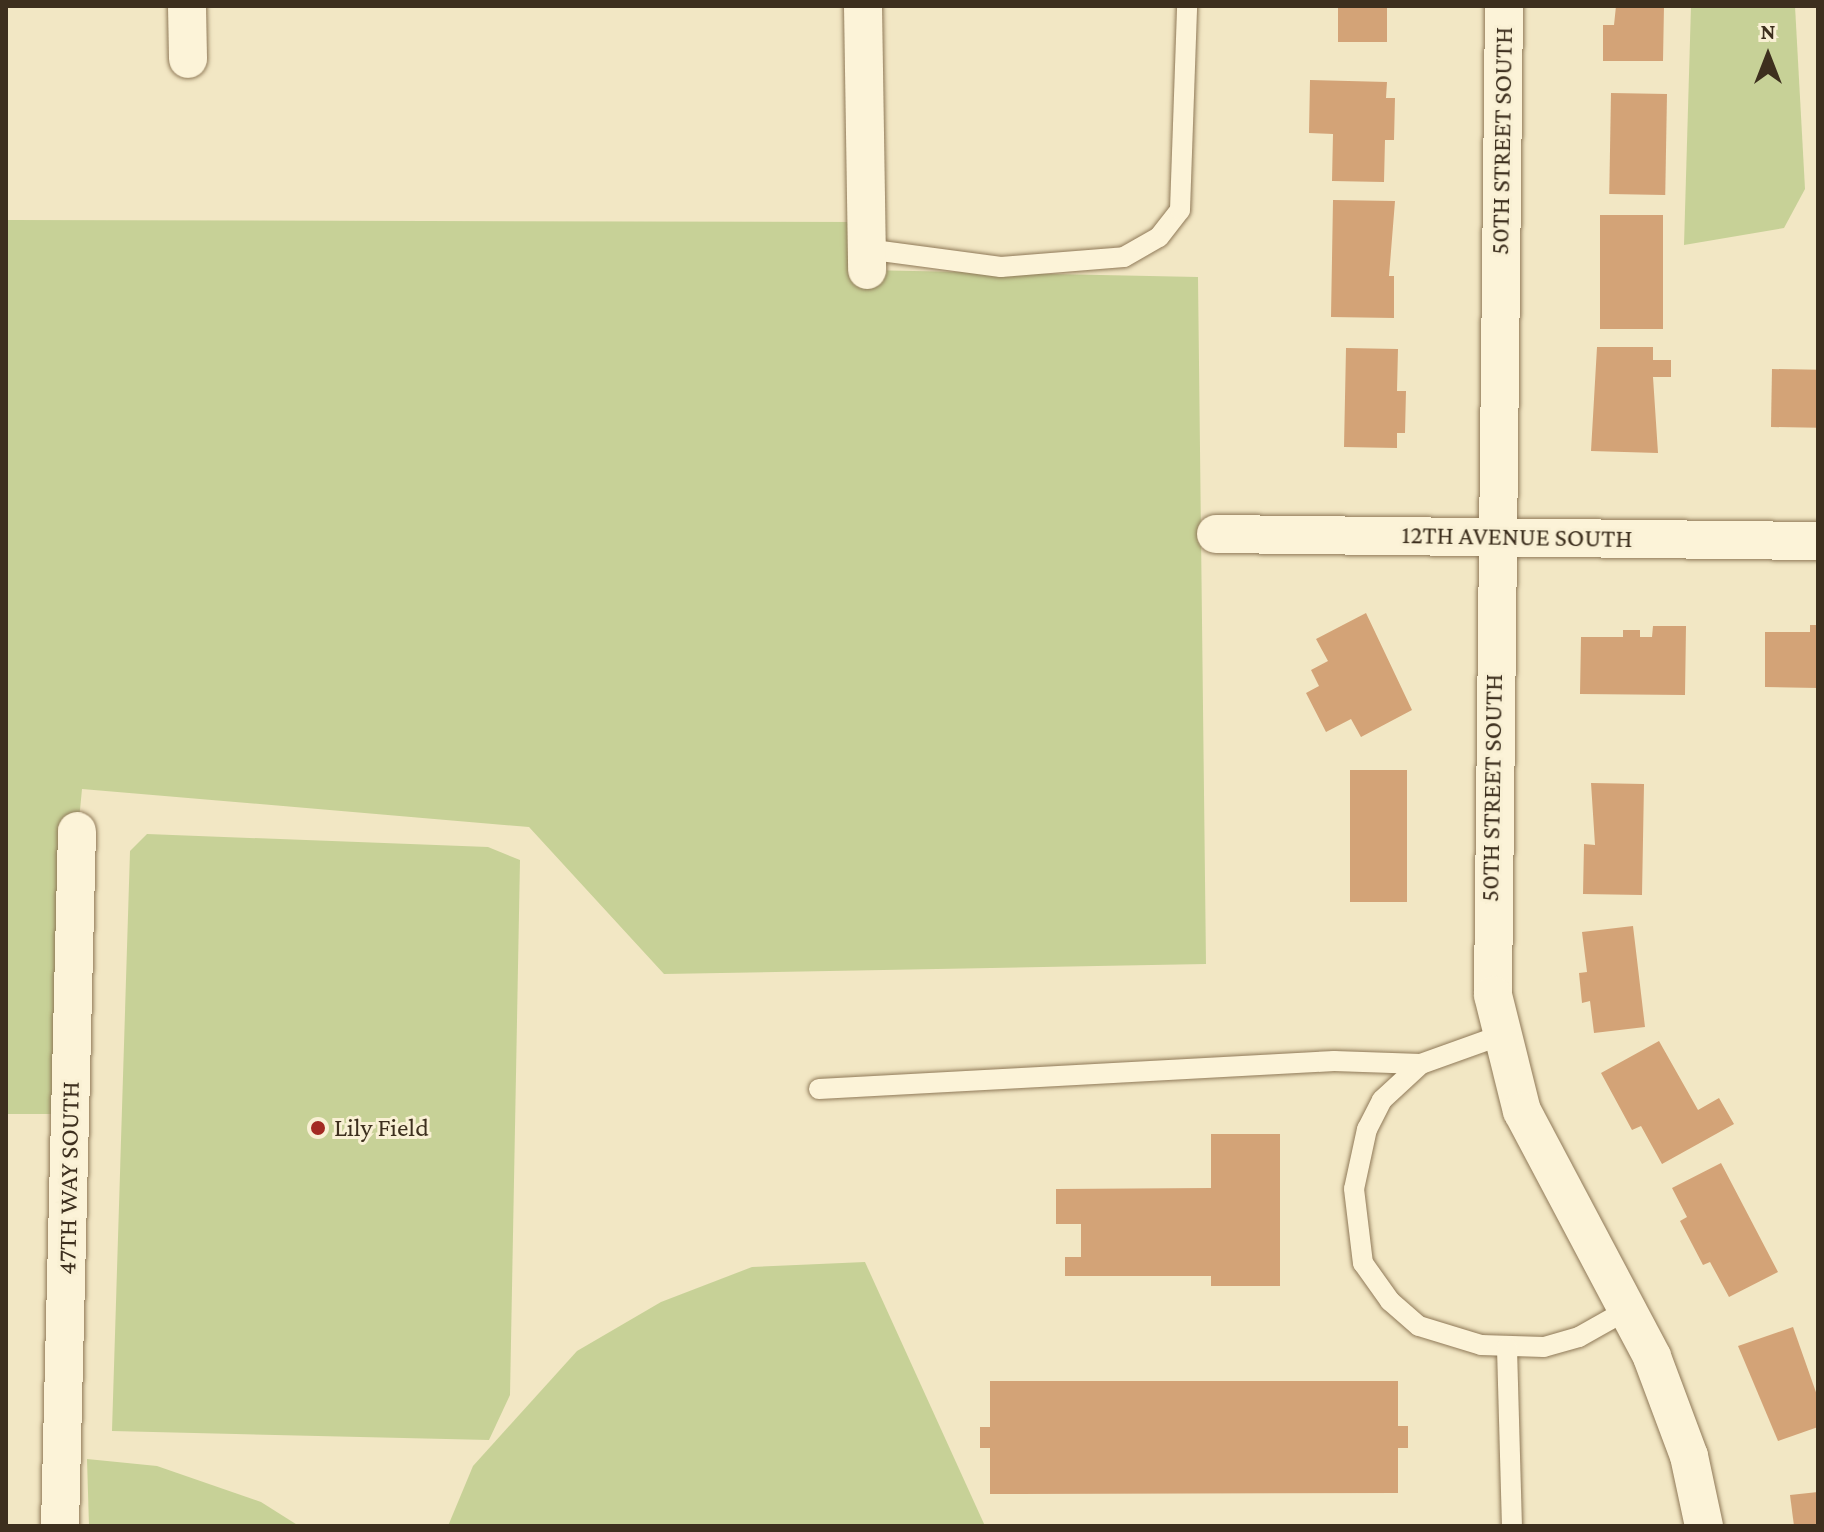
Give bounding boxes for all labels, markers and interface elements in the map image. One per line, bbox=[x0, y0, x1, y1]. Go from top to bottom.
north arrow bbox=[1728, 16, 1808, 96]
text: N bbox=[1761, 19, 1776, 44]
street label: 50TH STREET SOUTH bbox=[1484, 27, 1520, 255]
street label: 12TH AVENUE SOUTH bbox=[1401, 519, 1633, 555]
street label: 50TH STREET SOUTH bbox=[1474, 674, 1510, 902]
street label: 47TH WAY SOUTH bbox=[52, 1081, 86, 1275]
place label: Lily Field bbox=[334, 1112, 429, 1144]
marker: Lily Field bbox=[309, 1119, 327, 1137]

